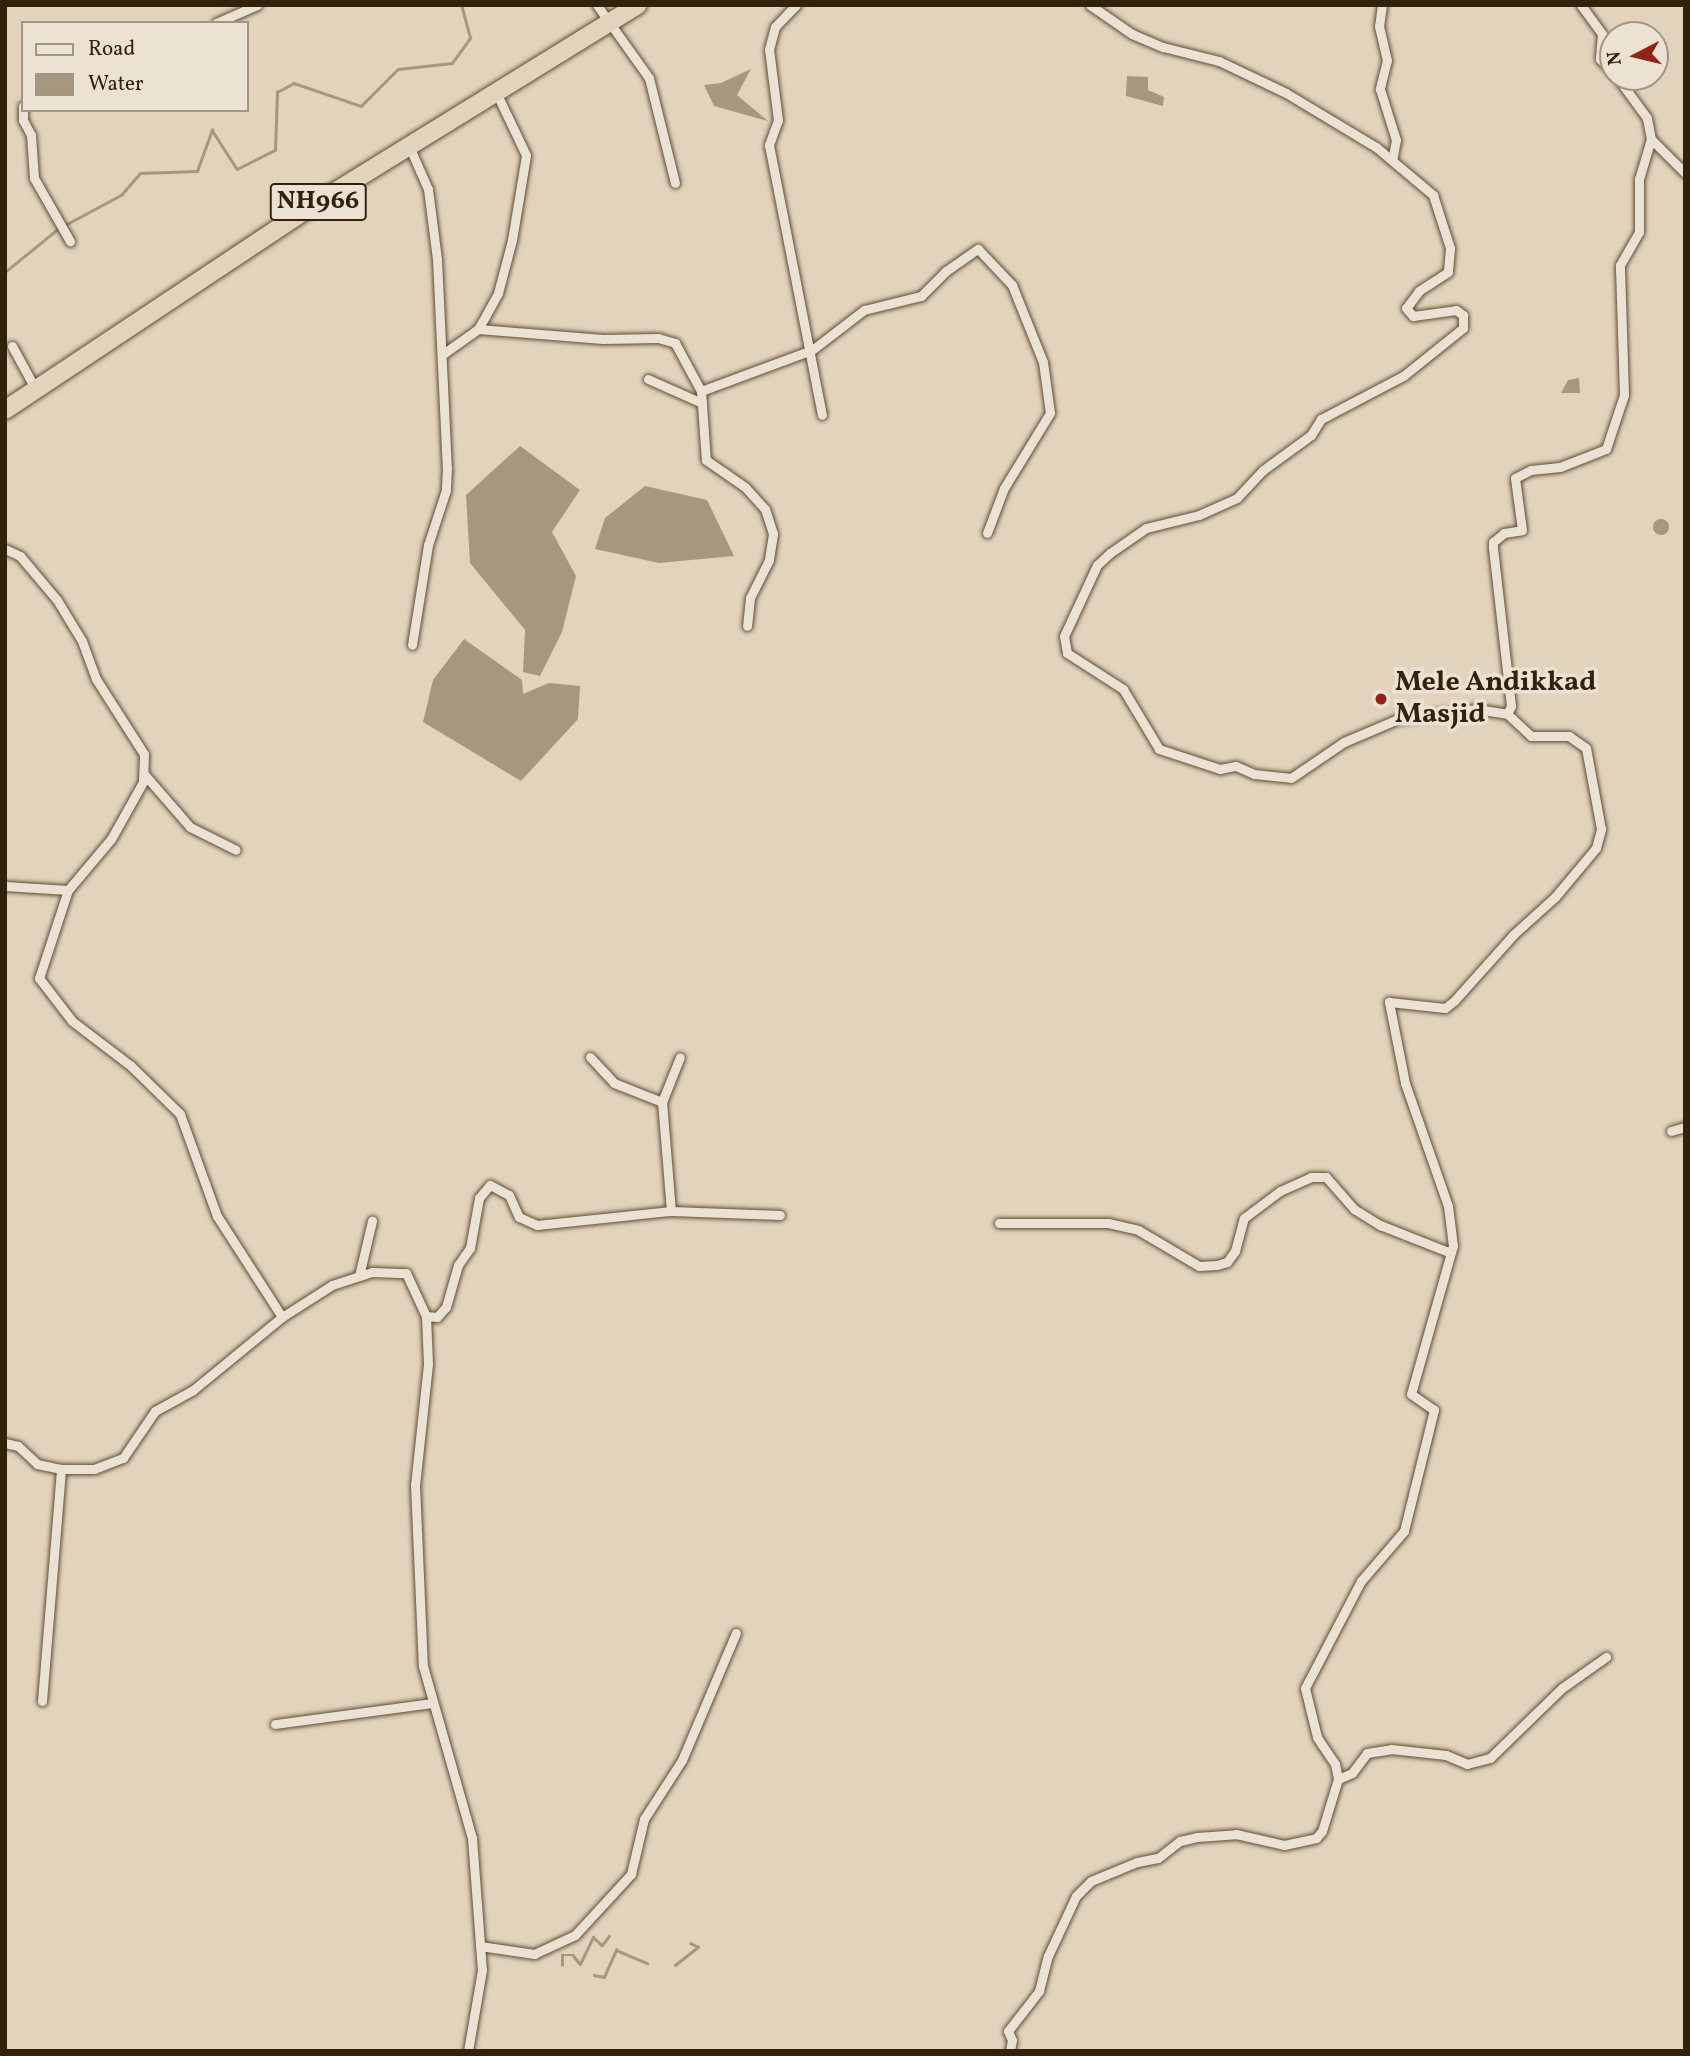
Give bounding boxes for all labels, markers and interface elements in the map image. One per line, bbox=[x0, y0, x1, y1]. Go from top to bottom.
legend bbox=[21, 21, 248, 112]
north arrow bbox=[1599, 21, 1669, 91]
text: Road bbox=[88, 35, 135, 64]
text: N bbox=[1601, 50, 1629, 67]
text: Water bbox=[88, 70, 144, 99]
road number: NH966 bbox=[269, 180, 367, 224]
place label: Mele Andikkad Masjid bbox=[1395, 666, 1596, 732]
marker: Mele Andikkad Masjid bbox=[1373, 691, 1389, 707]

